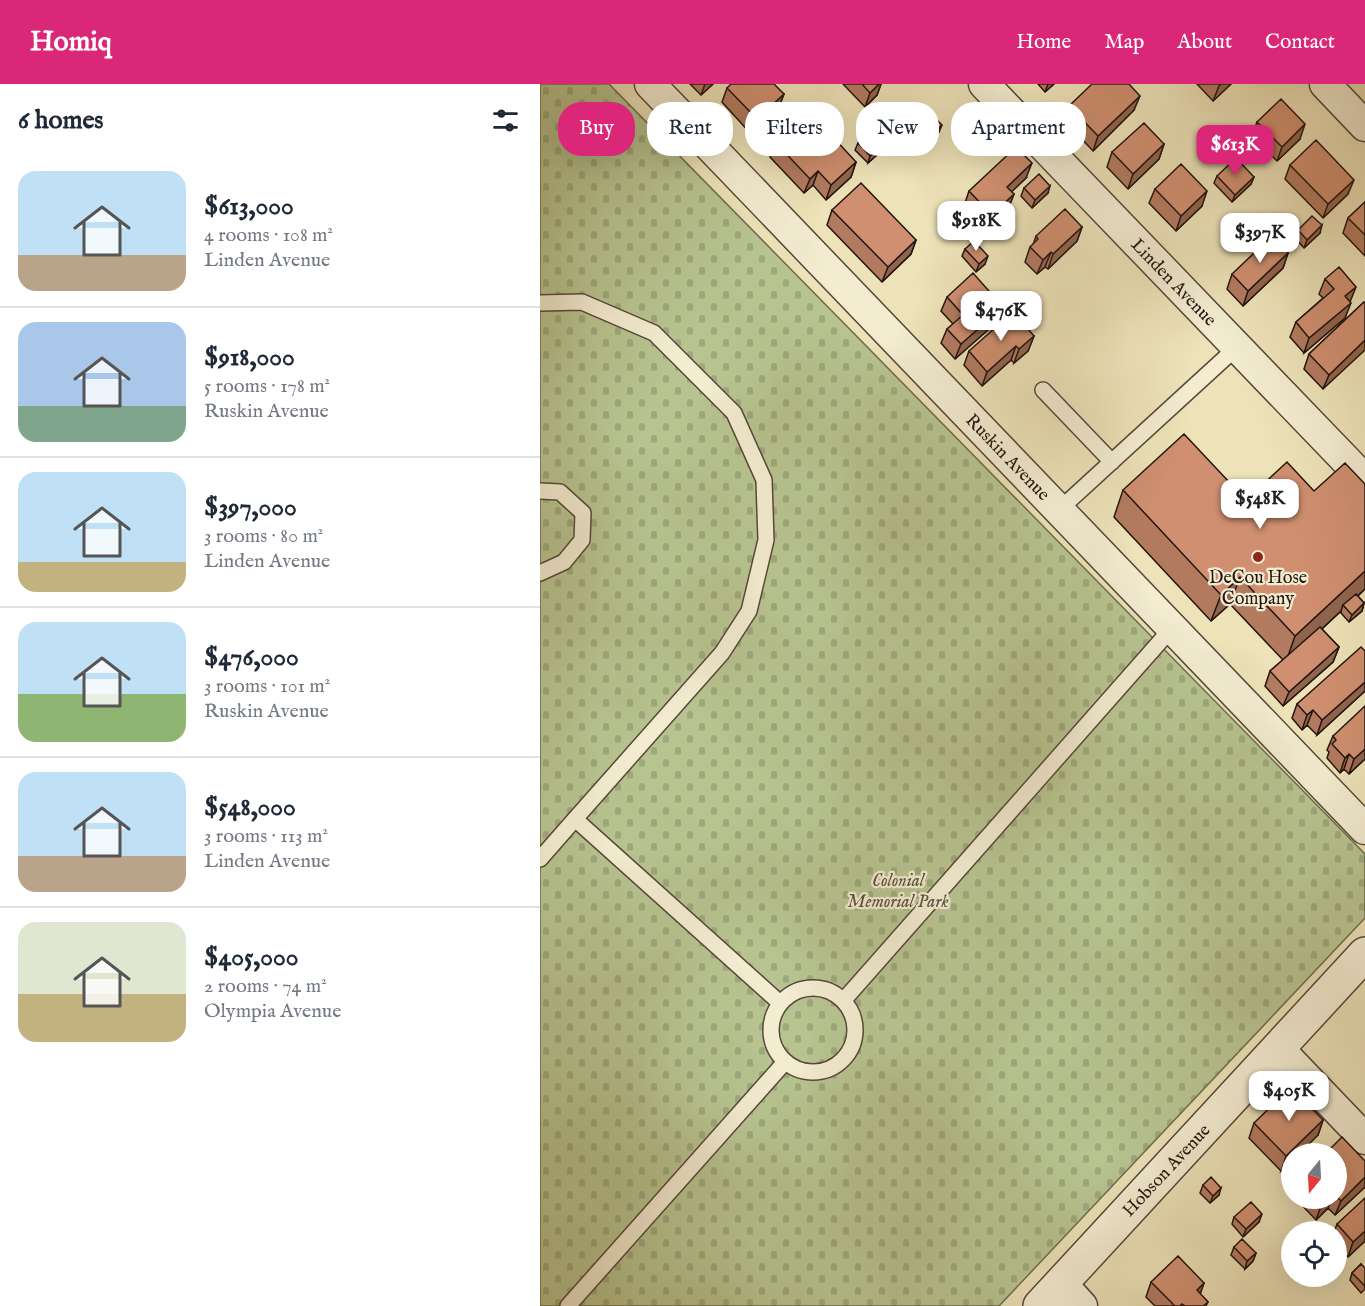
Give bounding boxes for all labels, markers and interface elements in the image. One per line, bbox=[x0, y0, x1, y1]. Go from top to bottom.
text: Homiq bbox=[30, 25, 112, 60]
text: Home bbox=[1016, 29, 1071, 56]
text: Map bbox=[1104, 29, 1144, 56]
text: About bbox=[1177, 29, 1232, 56]
text: Contact bbox=[1265, 29, 1335, 56]
chip: Buy bbox=[558, 102, 635, 156]
chip: Rent bbox=[647, 102, 733, 156]
chip: Filters bbox=[745, 102, 844, 156]
chip: New bbox=[856, 102, 939, 156]
chip: Apartment bbox=[951, 102, 1086, 156]
text: 6 homes bbox=[18, 104, 103, 137]
icon: filters bbox=[489, 104, 522, 137]
pin: $613K bbox=[1193, 125, 1277, 176]
text: $613K bbox=[1211, 132, 1259, 157]
text: $613,000 bbox=[204, 190, 294, 223]
icon: home bbox=[66, 195, 138, 267]
pin: $918K bbox=[934, 201, 1018, 252]
text: $918K bbox=[951, 208, 1001, 233]
pin: $397K bbox=[1218, 213, 1302, 264]
text: $397K bbox=[1234, 220, 1286, 245]
text: 4 rooms · 108 m² bbox=[204, 223, 333, 248]
street label: Linden Avenue bbox=[1125, 234, 1221, 332]
text: Linden Avenue bbox=[204, 248, 330, 273]
pin: $476K bbox=[959, 291, 1043, 342]
text: $476K bbox=[975, 298, 1027, 323]
text: $918,000 bbox=[204, 341, 295, 374]
icon: home bbox=[66, 346, 138, 418]
text: 5 rooms · 178 m² bbox=[204, 374, 330, 399]
text: Ruskin Avenue bbox=[204, 399, 329, 424]
street label: Ruskin Avenue bbox=[960, 410, 1054, 506]
pin: $548K bbox=[1218, 479, 1302, 530]
text: $548K bbox=[1235, 486, 1285, 511]
text: $397,000 bbox=[204, 491, 297, 524]
icon: home bbox=[66, 496, 138, 568]
text: 3 rooms · 80 m² bbox=[204, 524, 323, 549]
text: Linden Avenue bbox=[204, 549, 330, 574]
marker: DeCou Hose Company bbox=[1251, 550, 1265, 564]
place label: DeCou Hose Company bbox=[1209, 567, 1307, 611]
text: $476,000 bbox=[204, 641, 299, 674]
icon: home bbox=[66, 646, 138, 718]
text: 3 rooms · 101 m² bbox=[204, 674, 330, 699]
text: Ruskin Avenue bbox=[204, 699, 329, 724]
text: $548,000 bbox=[204, 791, 296, 824]
icon: home bbox=[66, 796, 138, 868]
text: 3 rooms · 113 m² bbox=[204, 824, 328, 849]
text: Linden Avenue bbox=[204, 849, 330, 874]
park label: Colonial Memorial Park bbox=[847, 870, 949, 914]
text: $405,000 bbox=[204, 941, 299, 974]
icon: home bbox=[66, 946, 138, 1018]
text: 2 rooms · 74 m² bbox=[204, 974, 327, 999]
text: Olympia Avenue bbox=[204, 999, 341, 1024]
pin: $405K bbox=[1247, 1071, 1331, 1122]
text: $405K bbox=[1263, 1078, 1315, 1103]
street label: Hobson Avenue bbox=[1118, 1120, 1216, 1222]
north arrow bbox=[1281, 1143, 1347, 1209]
map controls bbox=[1281, 1143, 1347, 1287]
button: locate bbox=[1281, 1221, 1347, 1287]

